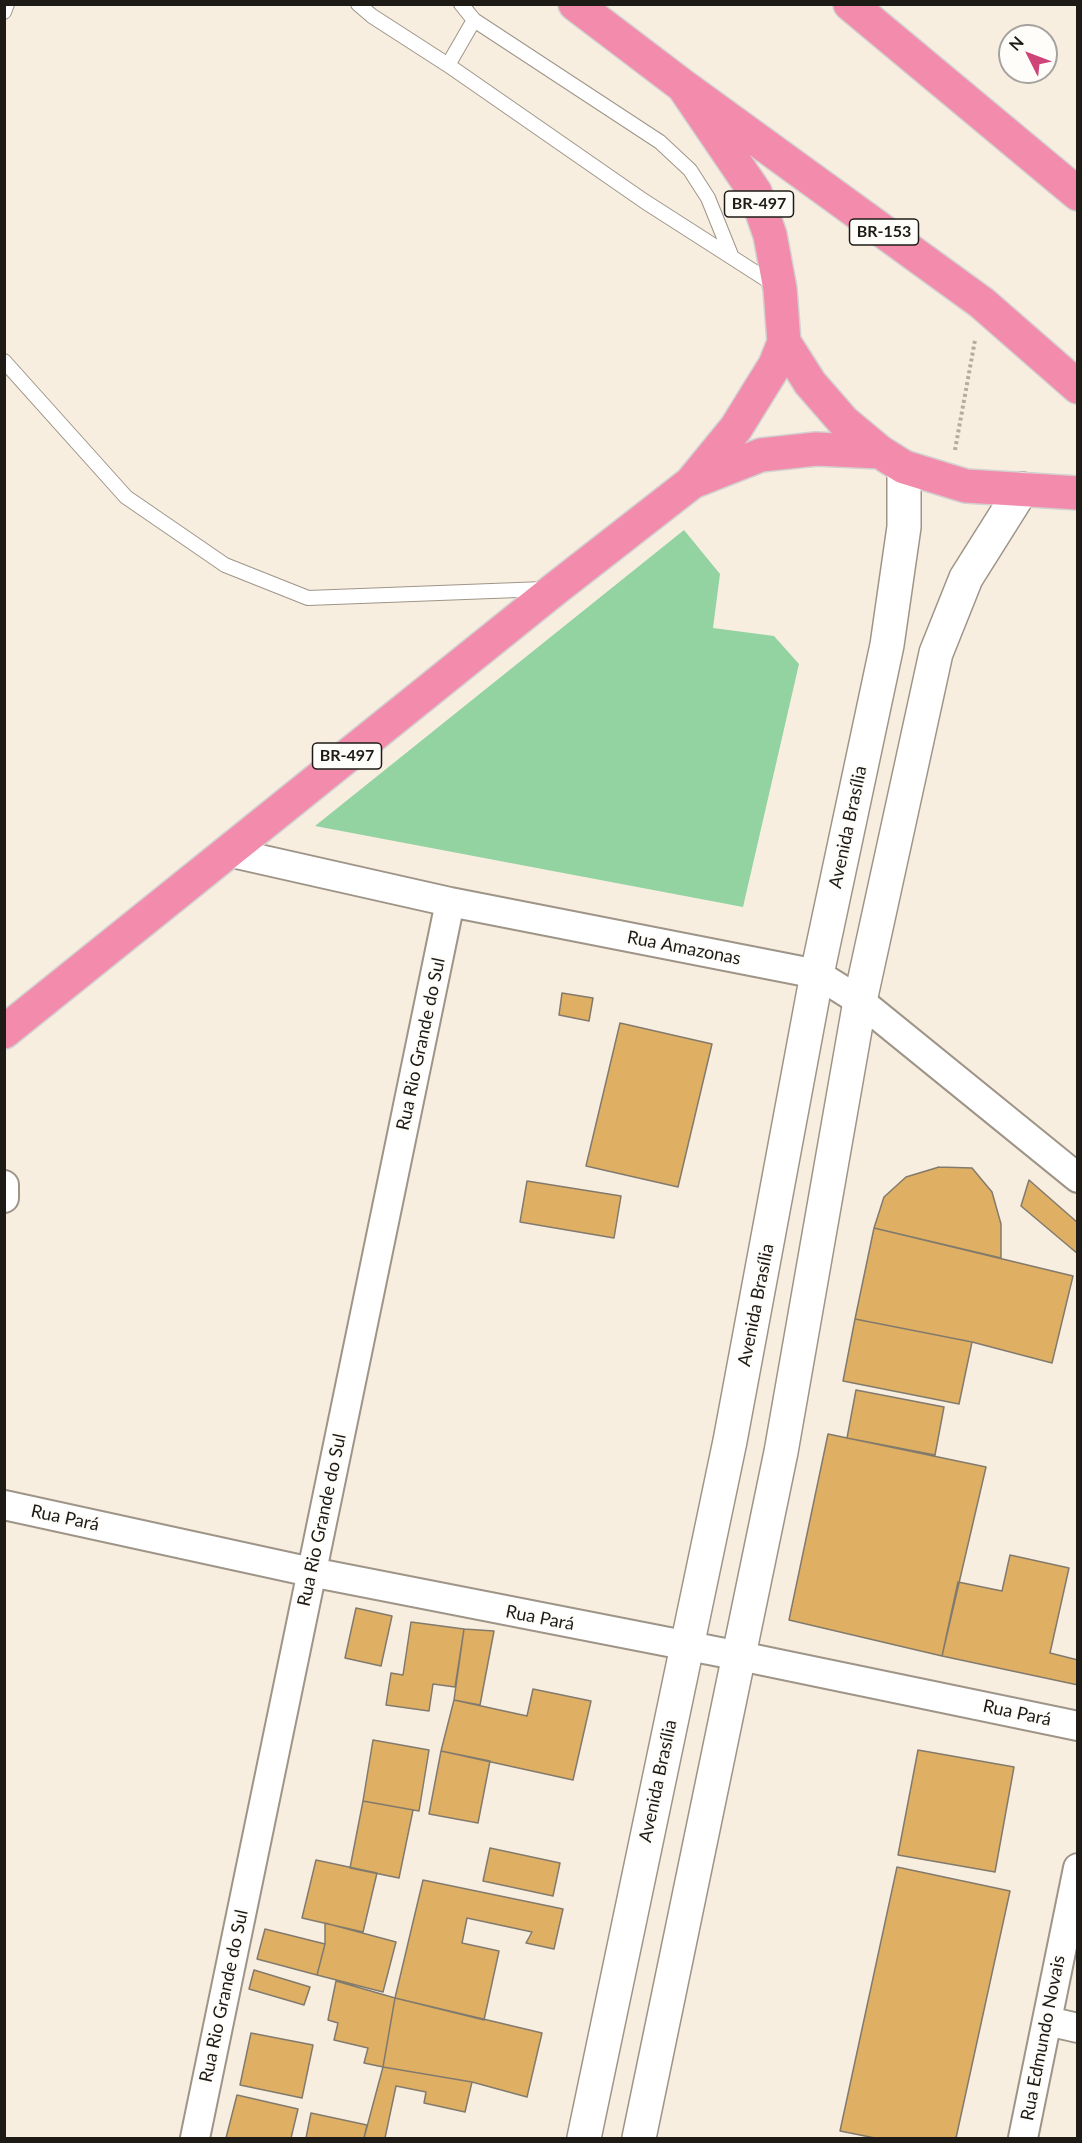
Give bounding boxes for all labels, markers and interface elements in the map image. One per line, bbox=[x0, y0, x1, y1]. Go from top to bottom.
north arrow bbox=[998, 24, 1058, 84]
text: N bbox=[1005, 32, 1027, 54]
road number: BR-497 bbox=[724, 191, 794, 217]
road number: BR-153 bbox=[850, 219, 918, 245]
road number: BR-497 bbox=[312, 743, 382, 769]
street label: Avenida Brasília bbox=[824, 764, 872, 890]
street label: Rua Amazonas bbox=[625, 926, 743, 970]
street label: Rua Rio Grande do Sul bbox=[392, 956, 450, 1132]
street label: Avenida Brasília bbox=[733, 1242, 779, 1368]
street label: Rua Rio Grande do Sul bbox=[293, 1432, 351, 1608]
street label: Rua Pará bbox=[29, 1500, 101, 1536]
street label: Rua Pará bbox=[504, 1601, 576, 1635]
street label: Rua Pará bbox=[981, 1695, 1053, 1731]
street label: Avenida Brasília bbox=[634, 1718, 682, 1844]
street label: Rua Rio Grande do Sul bbox=[195, 1908, 253, 2084]
street label: Rua Edmundo Novais bbox=[1016, 1954, 1070, 2122]

